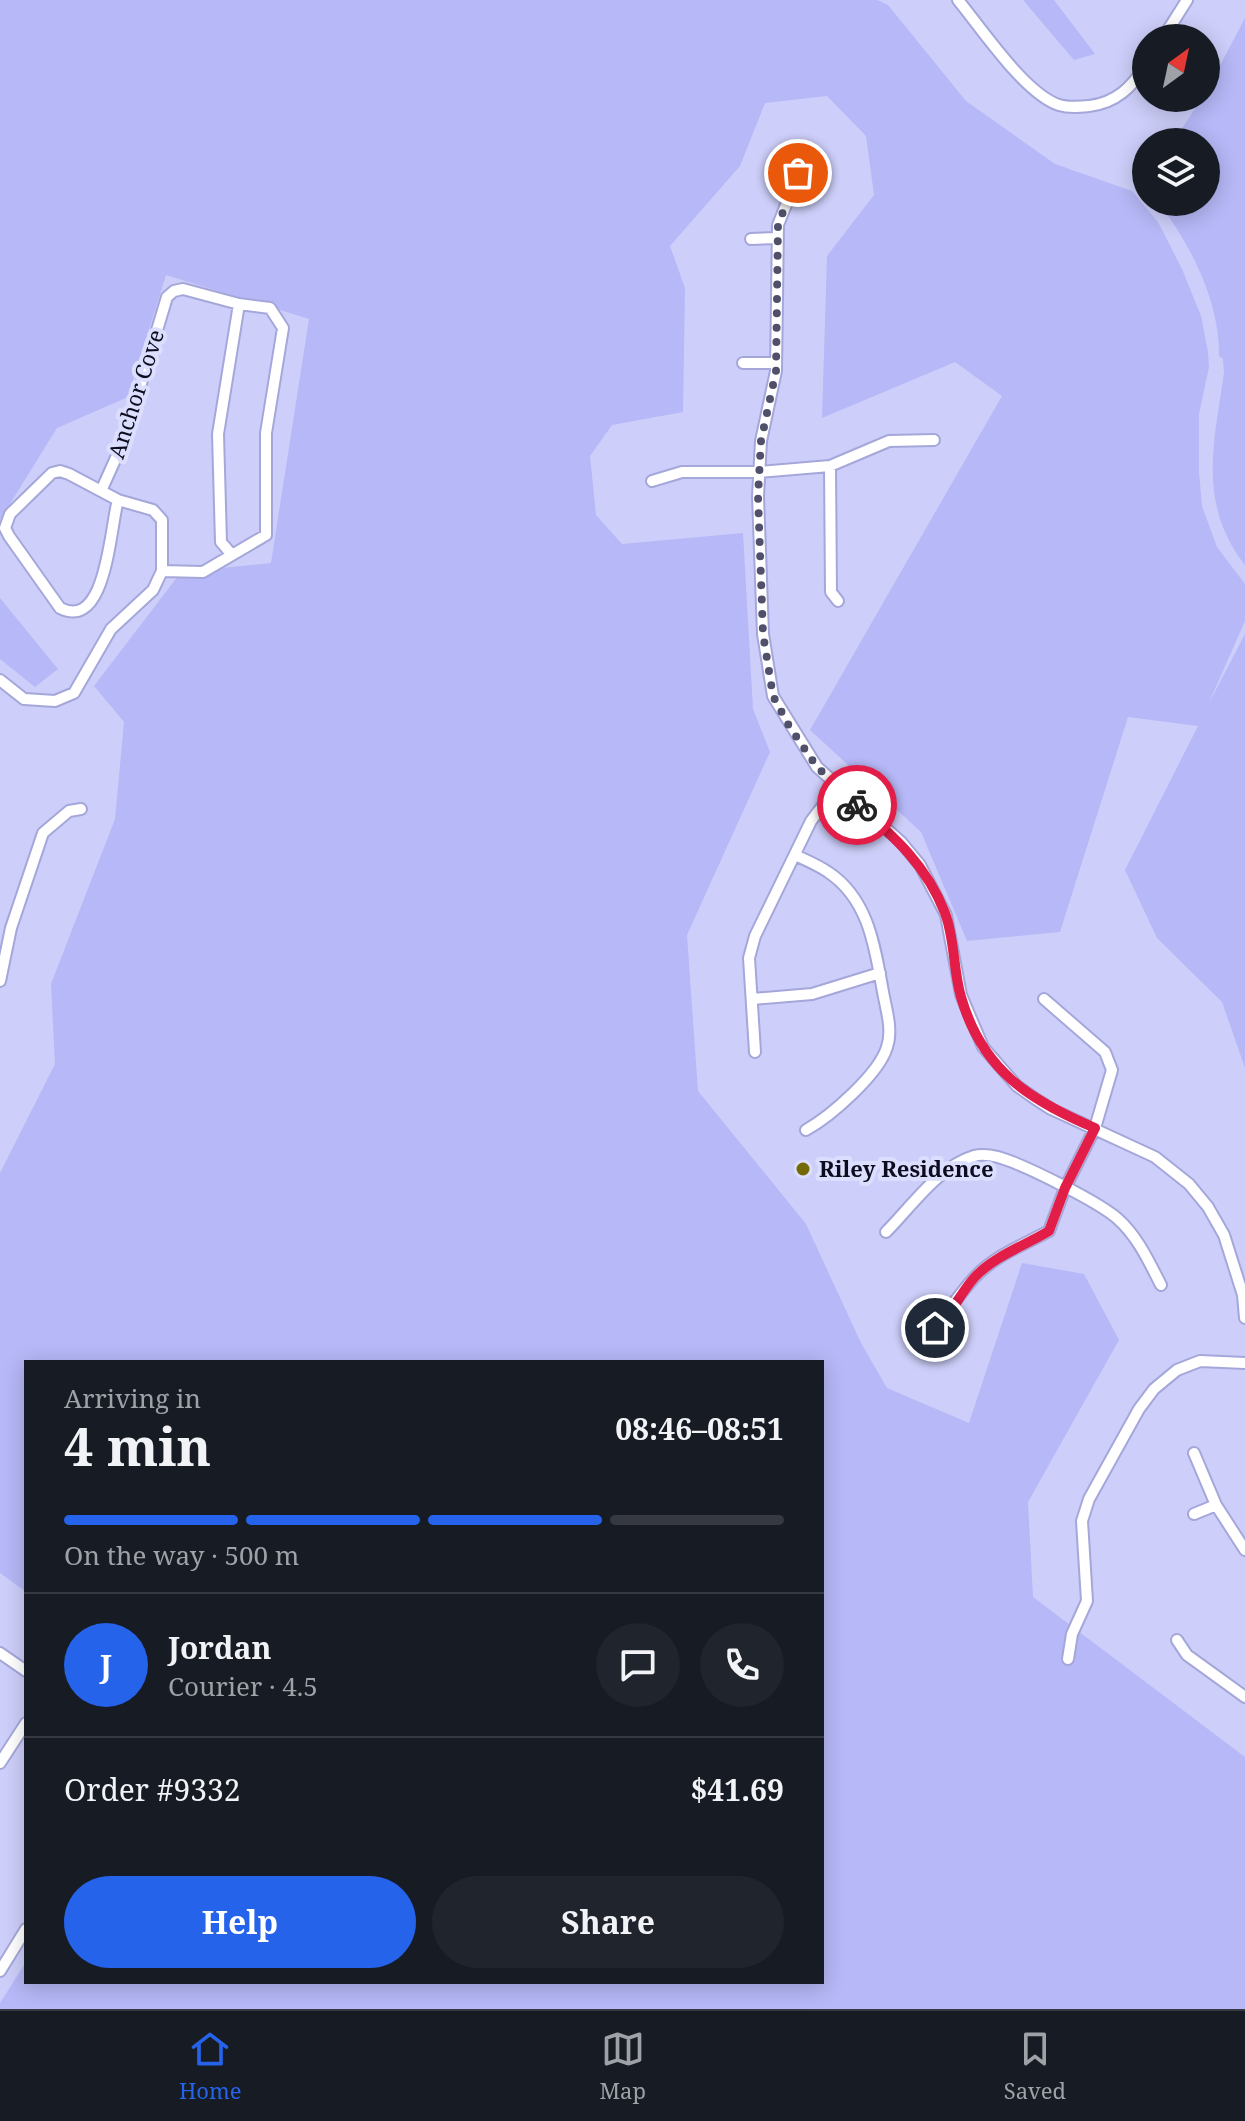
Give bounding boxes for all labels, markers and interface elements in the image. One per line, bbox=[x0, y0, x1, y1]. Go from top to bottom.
north arrow bbox=[1132, 24, 1220, 112]
map controls bbox=[1132, 24, 1220, 216]
button: layers bbox=[1132, 128, 1220, 216]
pin bbox=[764, 139, 832, 207]
icon: bag bbox=[776, 151, 820, 195]
street label: Anchor Cove bbox=[100, 325, 170, 462]
courier bbox=[817, 765, 897, 845]
icon: bike bbox=[835, 783, 879, 827]
place label: Riley Residence bbox=[819, 1153, 993, 1183]
marker: Riley Residence bbox=[794, 1160, 812, 1178]
pin bbox=[901, 1294, 969, 1362]
icon: home bbox=[913, 1306, 957, 1350]
text: Arriving in bbox=[64, 1380, 201, 1416]
text: 08:46–08:51 bbox=[615, 1408, 784, 1449]
text: 4 min bbox=[64, 1410, 211, 1481]
text: On the way · 500 m bbox=[64, 1537, 299, 1573]
button: chat bbox=[596, 1623, 680, 1707]
button: phone bbox=[700, 1623, 784, 1707]
text: Jordan bbox=[168, 1627, 271, 1668]
text: J bbox=[100, 1645, 112, 1686]
text: Courier · 4.5 bbox=[168, 1668, 318, 1704]
text: Order #9332 bbox=[64, 1769, 241, 1810]
text: $41.69 bbox=[690, 1769, 784, 1810]
button: Help bbox=[64, 1876, 416, 1968]
button: Share bbox=[432, 1876, 784, 1968]
tab: Home bbox=[179, 2027, 242, 2105]
tab: Map bbox=[599, 2027, 646, 2105]
tab: Saved bbox=[1004, 2027, 1066, 2105]

